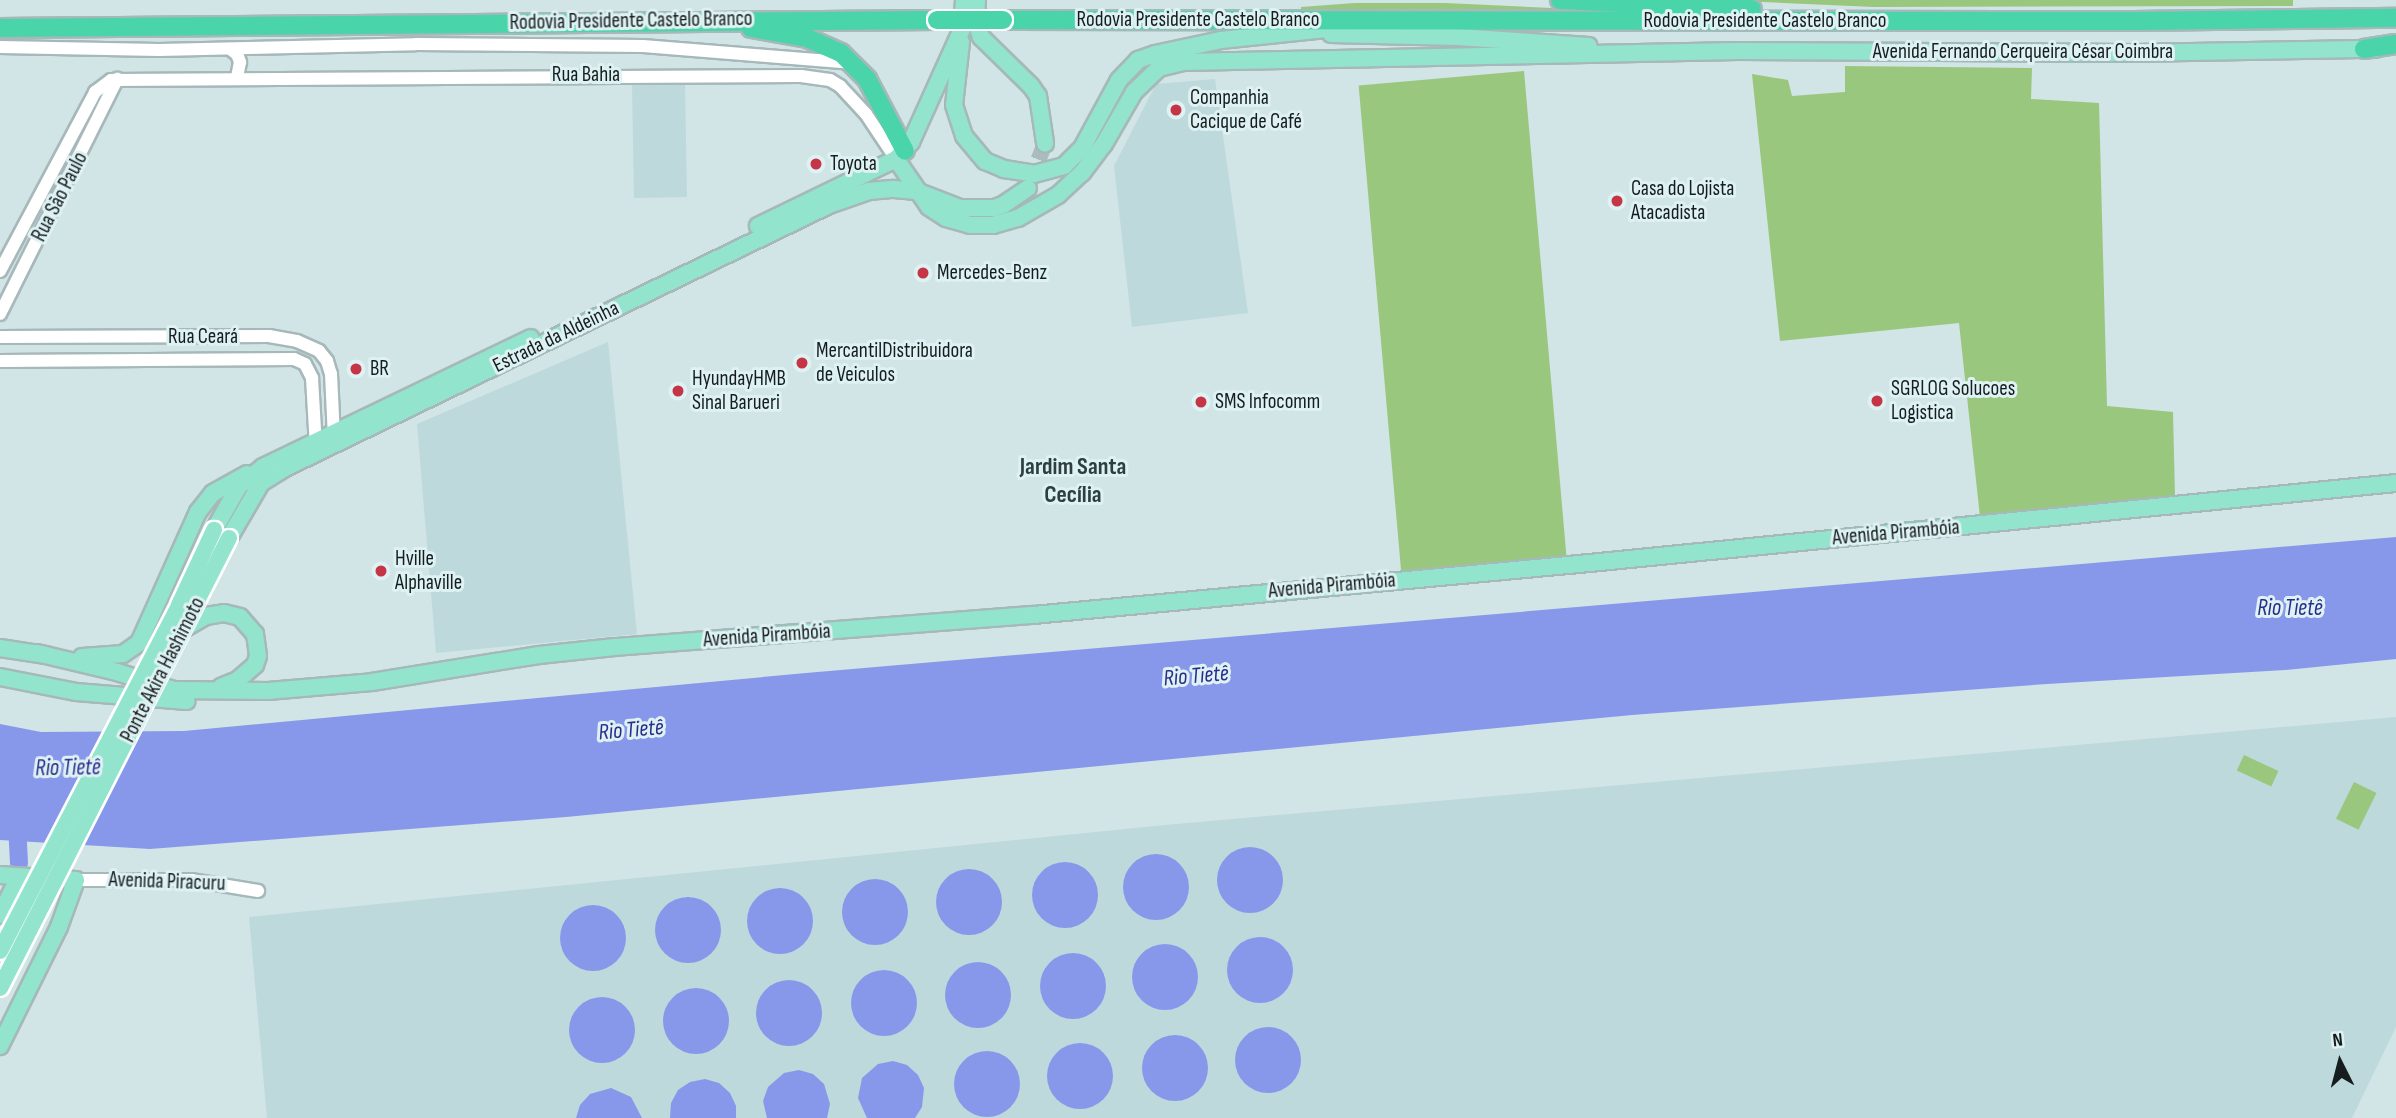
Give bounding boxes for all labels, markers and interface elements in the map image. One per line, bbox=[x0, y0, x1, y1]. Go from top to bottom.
street label: Rodovia Presidente Castelo Branco bbox=[509, 6, 753, 36]
street label: Rodovia Presidente Castelo Branco bbox=[1077, 7, 1319, 33]
street label: Rodovia Presidente Castelo Branco bbox=[1644, 8, 1886, 34]
street label: Avenida Fernando Cerqueira César Coimbra bbox=[1873, 39, 2173, 65]
street label: Rua Bahia bbox=[552, 62, 620, 88]
place label: Companhia Cacique de Café bbox=[1190, 85, 1302, 135]
marker: Companhia Cacique de Café bbox=[1168, 102, 1184, 118]
street label: Rua São Paulo bbox=[27, 148, 93, 246]
place label: Toyota bbox=[830, 151, 877, 177]
marker: Toyota bbox=[808, 156, 824, 172]
place label: Casa do Lojista Atacadista bbox=[1631, 176, 1734, 226]
marker: Casa do Lojista Atacadista bbox=[1609, 193, 1625, 209]
place label: Mercedes-Benz bbox=[937, 260, 1047, 286]
marker: Mercedes-Benz bbox=[915, 265, 931, 281]
street label: Estrada da Aldeinha bbox=[489, 296, 623, 378]
street label: Rua Ceará bbox=[168, 324, 238, 350]
place label: MercantilDistribuidora de Veiculos bbox=[816, 338, 973, 388]
marker: MercantilDistribuidora de Veiculos bbox=[794, 355, 810, 371]
place label: BR bbox=[370, 356, 389, 382]
marker: BR bbox=[348, 361, 364, 377]
place label: HyundayHMB Sinal Barueri bbox=[692, 366, 786, 416]
place label: SGRLOG Solucoes Logistica bbox=[1891, 376, 2015, 426]
marker: HyundayHMB Sinal Barueri bbox=[670, 383, 686, 399]
place label: SMS Infocomm bbox=[1215, 389, 1320, 415]
marker: SGRLOG Solucoes Logistica bbox=[1869, 393, 1885, 409]
marker: SMS Infocomm bbox=[1193, 394, 1209, 410]
district label: Jardim Santa Cecília bbox=[1020, 453, 1126, 509]
street label: Avenida Pirambóia bbox=[1831, 515, 1961, 551]
place label: Hville Alphaville bbox=[395, 546, 462, 596]
marker: Hville Alphaville bbox=[373, 563, 389, 579]
street label: Avenida Pirambóia bbox=[1267, 568, 1397, 604]
street label: Ponte Akira Hashimoto bbox=[116, 593, 210, 747]
water label: Rio Tietê bbox=[2257, 594, 2323, 622]
street label: Avenida Pirambóia bbox=[702, 619, 832, 653]
water label: Rio Tietê bbox=[1162, 659, 1230, 693]
water label: Rio Tietê bbox=[597, 713, 665, 747]
water label: Rio Tietê bbox=[35, 754, 101, 782]
street label: Avenida Piracuru bbox=[108, 867, 226, 897]
north arrow bbox=[2305, 1027, 2375, 1097]
text: N bbox=[2332, 1029, 2344, 1053]

